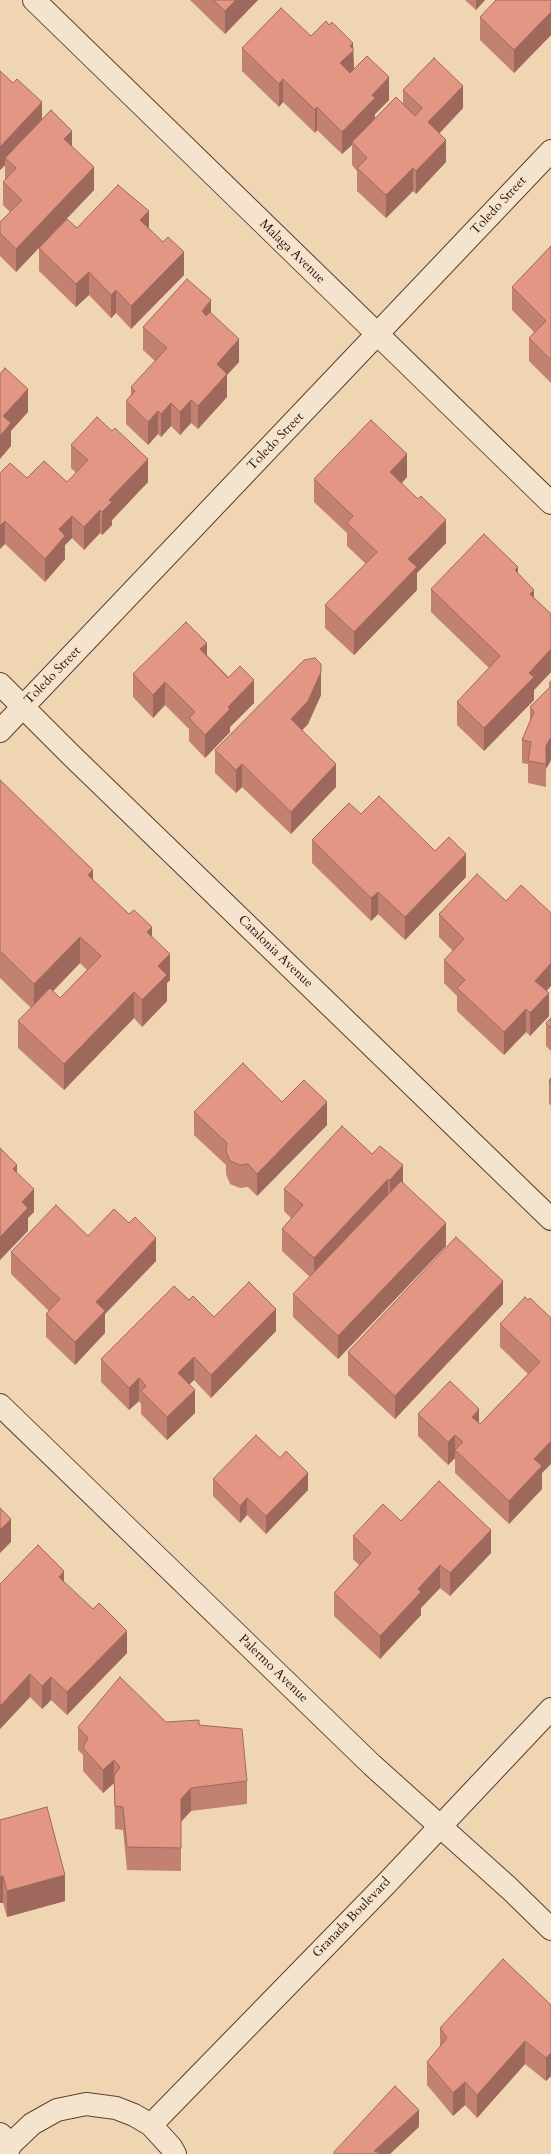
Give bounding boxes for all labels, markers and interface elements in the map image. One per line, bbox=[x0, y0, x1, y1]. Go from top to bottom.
street label: Toledo Street bbox=[468, 173, 530, 239]
street label: Malaga Avenue bbox=[256, 217, 328, 287]
street label: Toledo Street bbox=[245, 410, 307, 474]
street label: Toledo Street bbox=[22, 644, 84, 708]
street label: Catalonia Avenue bbox=[234, 912, 316, 992]
street label: Palermo Avenue bbox=[235, 1632, 311, 1706]
street label: Granada Boulevard bbox=[310, 1875, 394, 1961]

